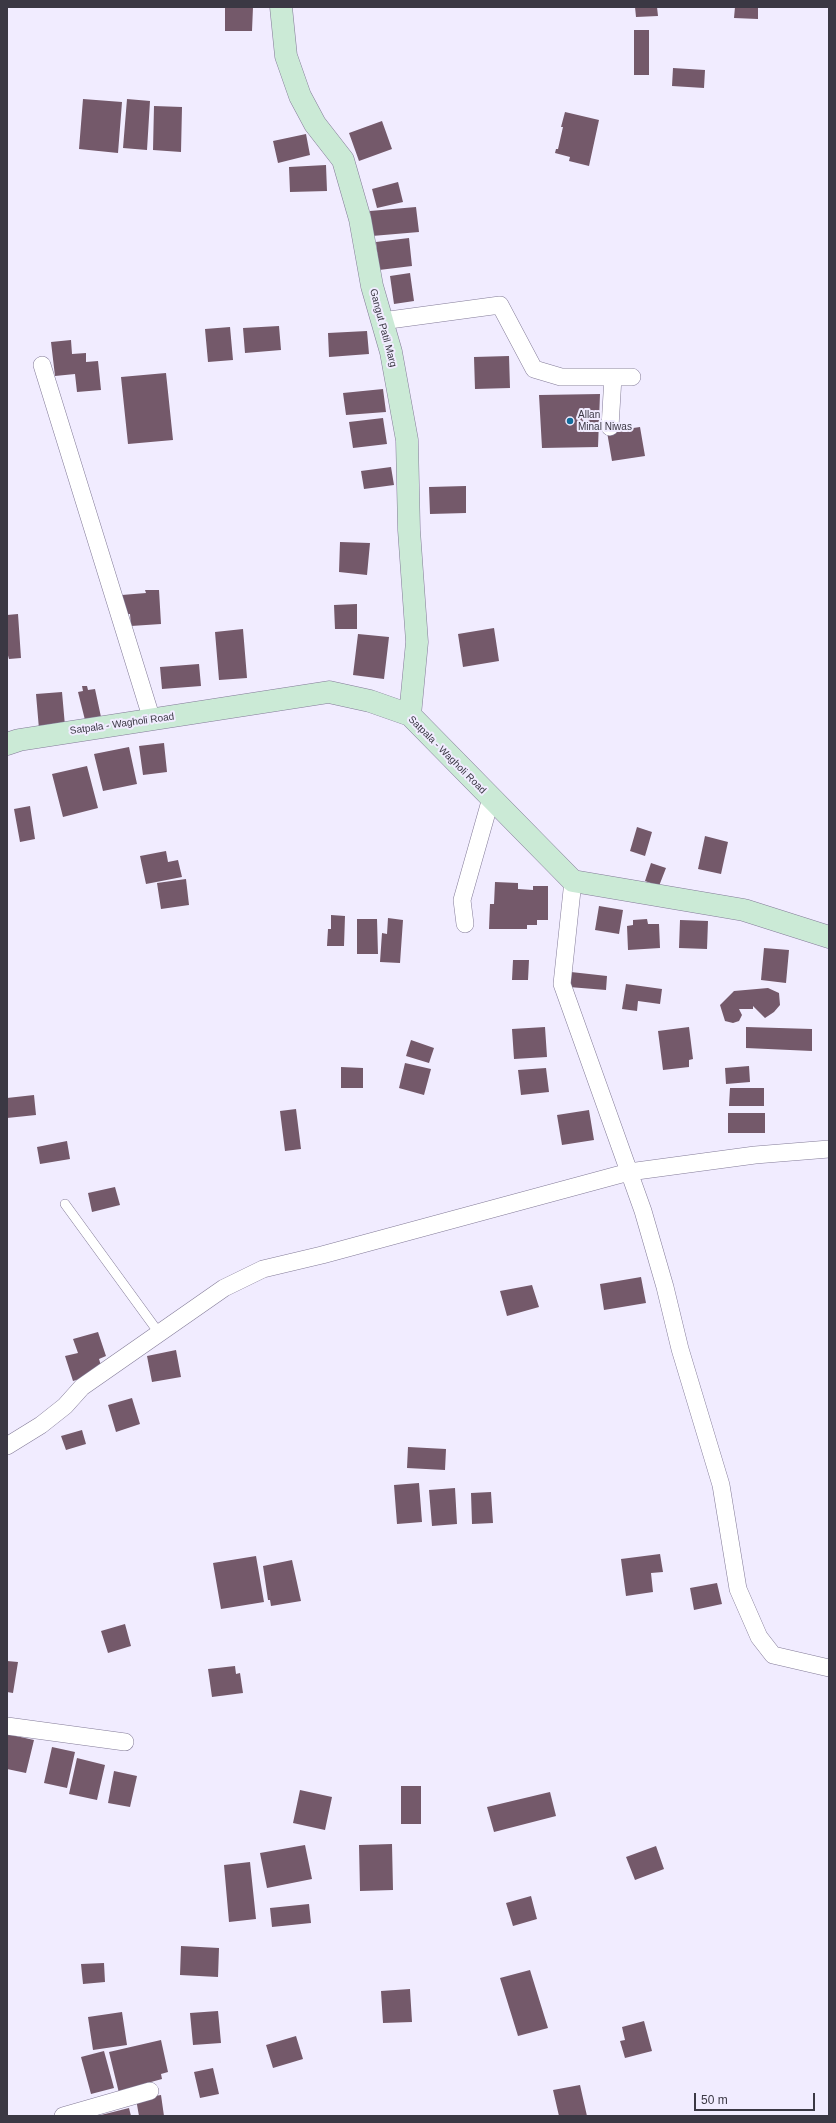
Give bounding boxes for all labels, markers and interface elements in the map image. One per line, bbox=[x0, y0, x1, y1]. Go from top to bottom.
street label: Gangut Patil Marg bbox=[367, 288, 399, 368]
place label: Allan Minal Niwas bbox=[578, 409, 632, 432]
marker: Allan Minal Niwas bbox=[565, 416, 575, 426]
street label: Satpala - Wagholi Road bbox=[69, 711, 175, 737]
street label: Satpala - Wagholi Road bbox=[406, 714, 488, 796]
scale bar bbox=[696, 2085, 817, 2111]
text: 50 m bbox=[701, 2093, 728, 2107]

